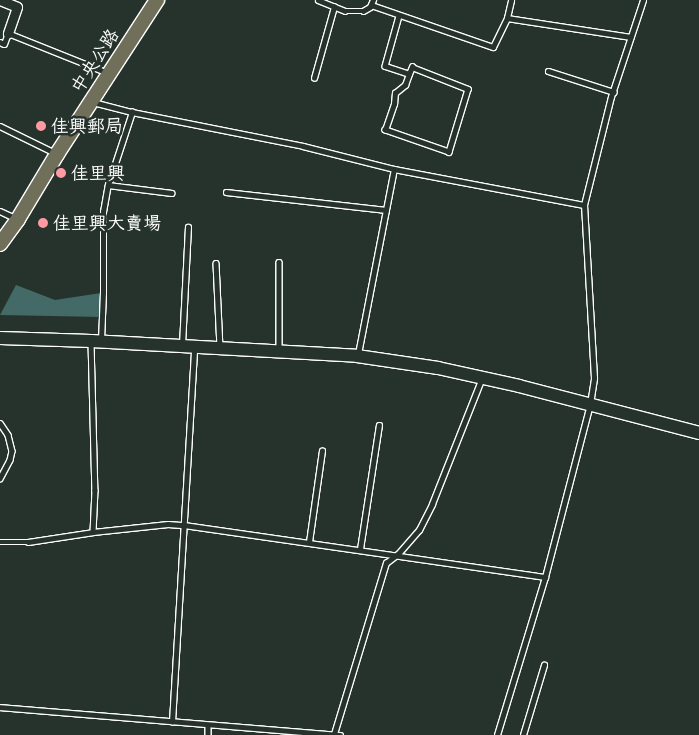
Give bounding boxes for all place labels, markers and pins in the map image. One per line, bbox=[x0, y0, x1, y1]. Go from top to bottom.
place label: 佳興郵局 bbox=[51, 115, 123, 137]
marker: 佳興郵局 bbox=[35, 120, 47, 132]
place label: 佳里興 bbox=[71, 162, 125, 184]
marker: 佳里興 bbox=[55, 167, 67, 179]
place label: 佳里興大賣場 bbox=[53, 212, 161, 234]
marker: 佳里興大賣場 bbox=[37, 217, 49, 229]

